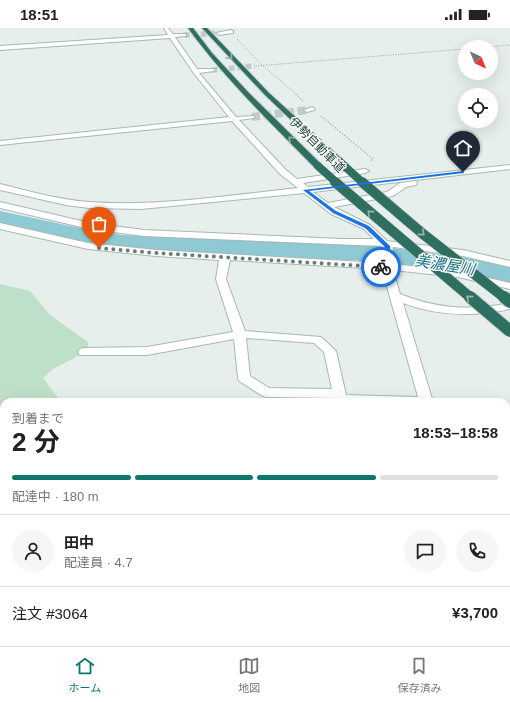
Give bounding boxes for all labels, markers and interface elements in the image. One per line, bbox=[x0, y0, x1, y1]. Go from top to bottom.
text: 18:51 bbox=[20, 6, 58, 23]
north arrow bbox=[458, 40, 498, 80]
map controls bbox=[458, 40, 498, 128]
one-way arrow bbox=[225, 52, 233, 60]
button: locate bbox=[458, 88, 498, 128]
street label: 伊勢自動車道 bbox=[287, 115, 347, 175]
pin bbox=[446, 131, 480, 172]
one-way arrow bbox=[288, 136, 296, 143]
icon: home bbox=[452, 137, 474, 159]
pin bbox=[82, 207, 116, 248]
one-way arrow bbox=[368, 211, 375, 218]
icon: bag bbox=[88, 213, 110, 235]
one-way arrow bbox=[417, 228, 424, 235]
courier bbox=[361, 247, 401, 287]
water label: 美濃屋川 bbox=[414, 251, 478, 278]
icon: bike bbox=[370, 256, 392, 278]
one-way arrow bbox=[466, 295, 474, 302]
text: 到着まで bbox=[12, 411, 64, 426]
text: 18:53–18:58 bbox=[413, 424, 498, 441]
text: 2 分 bbox=[12, 427, 60, 457]
text: 配達中 · 180 m bbox=[12, 489, 99, 504]
button: person bbox=[12, 530, 54, 572]
button: chat bbox=[404, 530, 446, 572]
button: phone bbox=[456, 530, 498, 572]
text: 田中 bbox=[64, 534, 94, 551]
text: 配達員 · 4.7 bbox=[64, 555, 133, 570]
text: ¥3,700 bbox=[452, 604, 498, 621]
text: 注文 #3064 bbox=[12, 605, 88, 622]
tab: ホーム bbox=[69, 655, 101, 695]
tab: 地図 bbox=[238, 655, 260, 695]
tab: 保存済み bbox=[397, 655, 441, 695]

